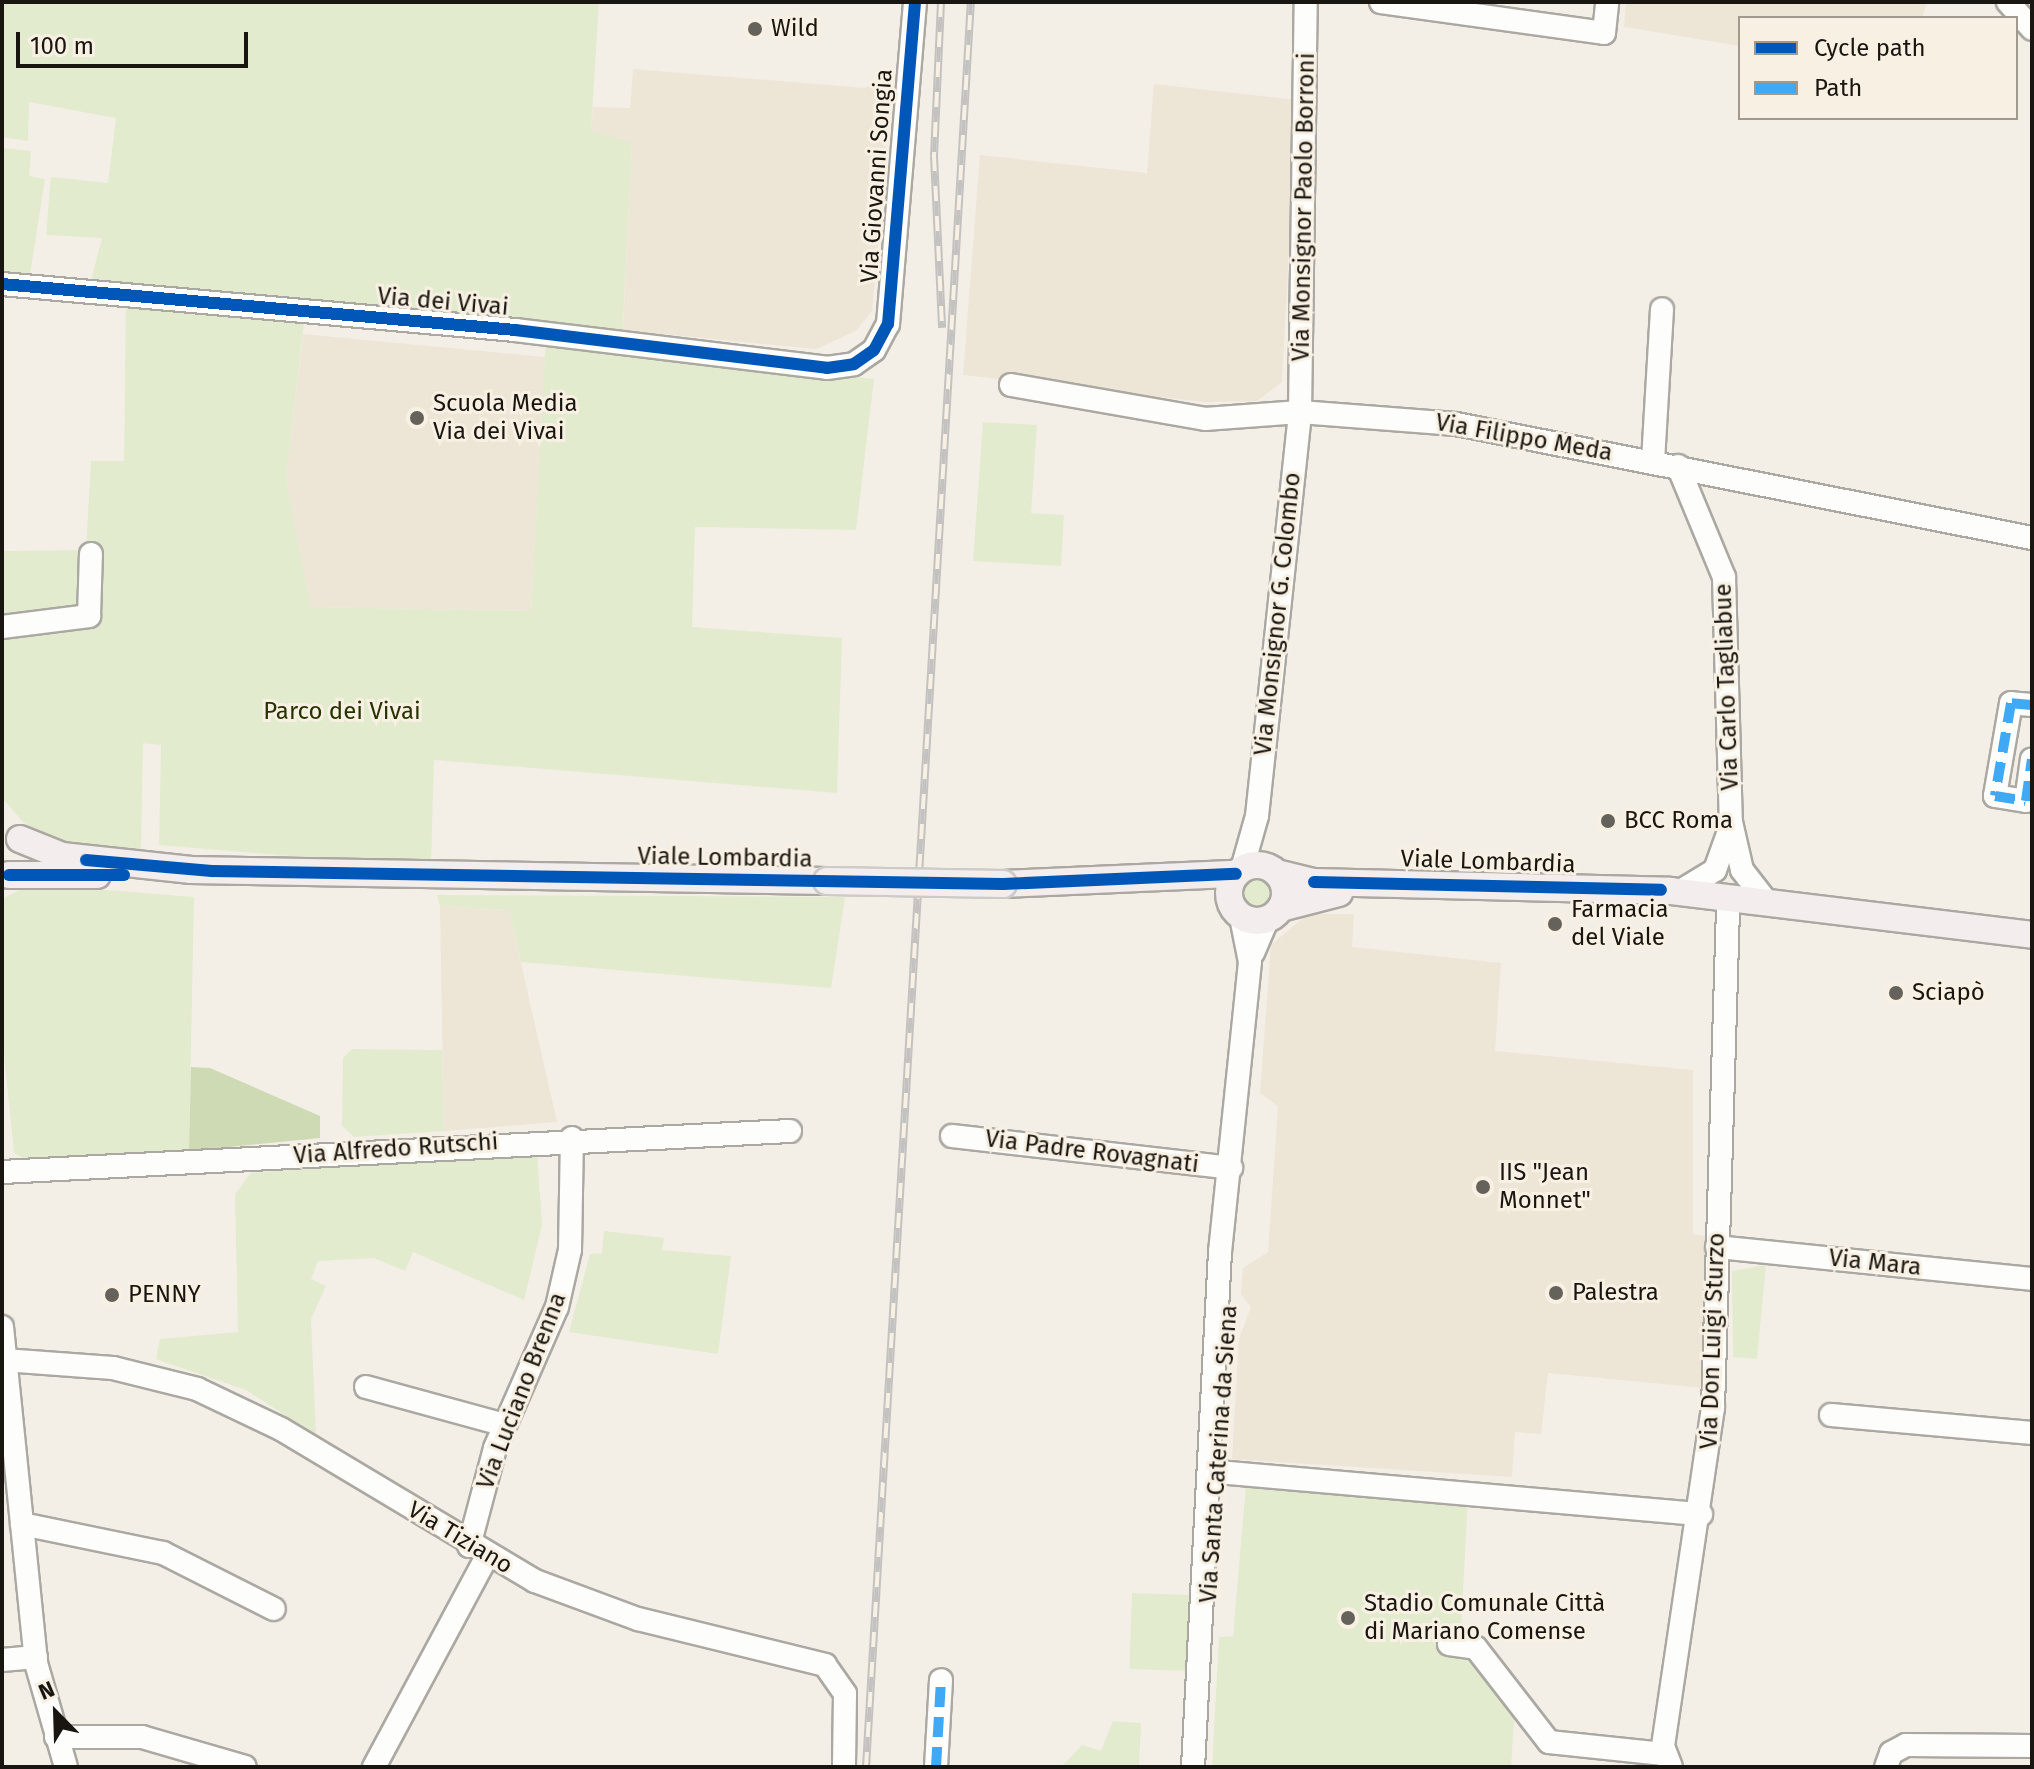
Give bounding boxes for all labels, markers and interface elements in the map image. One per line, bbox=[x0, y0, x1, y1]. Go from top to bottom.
place label: Wild bbox=[771, 15, 819, 43]
scale bar bbox=[20, 16, 252, 66]
legend bbox=[1738, 16, 2018, 120]
marker: Wild bbox=[746, 20, 764, 38]
text: 100 m bbox=[30, 32, 94, 60]
text: Cycle path bbox=[1814, 34, 1926, 62]
street label: Via Monsignor Paolo Borroni bbox=[1287, 52, 1321, 362]
street label: Via Giovanni Songia bbox=[855, 68, 899, 284]
text: Path bbox=[1814, 74, 1862, 102]
street label: Via dei Vivai bbox=[376, 282, 510, 322]
place label: Scuola Media Via dei Vivai bbox=[433, 390, 578, 446]
street label: Via Filippo Meda bbox=[1433, 408, 1615, 468]
marker: Scuola Media Via dei Vivai bbox=[408, 409, 426, 427]
street label: Via Monsignor G. Colombo bbox=[1249, 471, 1307, 757]
street label: Via Carlo Tagliabue bbox=[1709, 583, 1745, 791]
park label: Parco dei Vivai bbox=[263, 698, 421, 726]
place label: BCC Roma bbox=[1624, 807, 1733, 835]
marker: BCC Roma bbox=[1599, 812, 1617, 830]
street label: Viale Lombardia bbox=[637, 842, 813, 874]
street label: Viale Lombardia bbox=[1400, 845, 1576, 879]
place label: Farmacia del Viale bbox=[1571, 896, 1669, 952]
marker: Farmacia del Viale bbox=[1546, 915, 1564, 933]
place label: Sciapò bbox=[1912, 979, 1985, 1007]
marker: Sciapò bbox=[1887, 984, 1905, 1002]
street label: Via Padre Rovagnati bbox=[984, 1125, 1200, 1179]
street label: Via Alfredo Rutschi bbox=[293, 1127, 499, 1171]
place label: IIS "Jean Monnet" bbox=[1499, 1159, 1591, 1215]
marker: IIS "Jean Monnet" bbox=[1474, 1178, 1492, 1196]
street label: Via Don Luigi Sturzo bbox=[1695, 1232, 1731, 1450]
street label: Via Mara bbox=[1827, 1244, 1923, 1282]
place label: Palestra bbox=[1572, 1279, 1659, 1307]
place label: PENNY bbox=[128, 1281, 201, 1309]
marker: Palestra bbox=[1547, 1284, 1565, 1302]
marker: PENNY bbox=[103, 1286, 121, 1304]
street label: Via Luciano Brenna bbox=[471, 1289, 573, 1493]
street label: Via Santa Caterina da Siena bbox=[1194, 1304, 1244, 1604]
street label: Via Tiziano bbox=[402, 1496, 518, 1580]
place label: Stadio Comunale Città di Mariano Comense bbox=[1364, 1590, 1605, 1646]
marker: Stadio Comunale Città di Mariano Comense bbox=[1339, 1609, 1357, 1627]
north arrow bbox=[16, 1673, 96, 1753]
text: N bbox=[34, 1675, 58, 1706]

